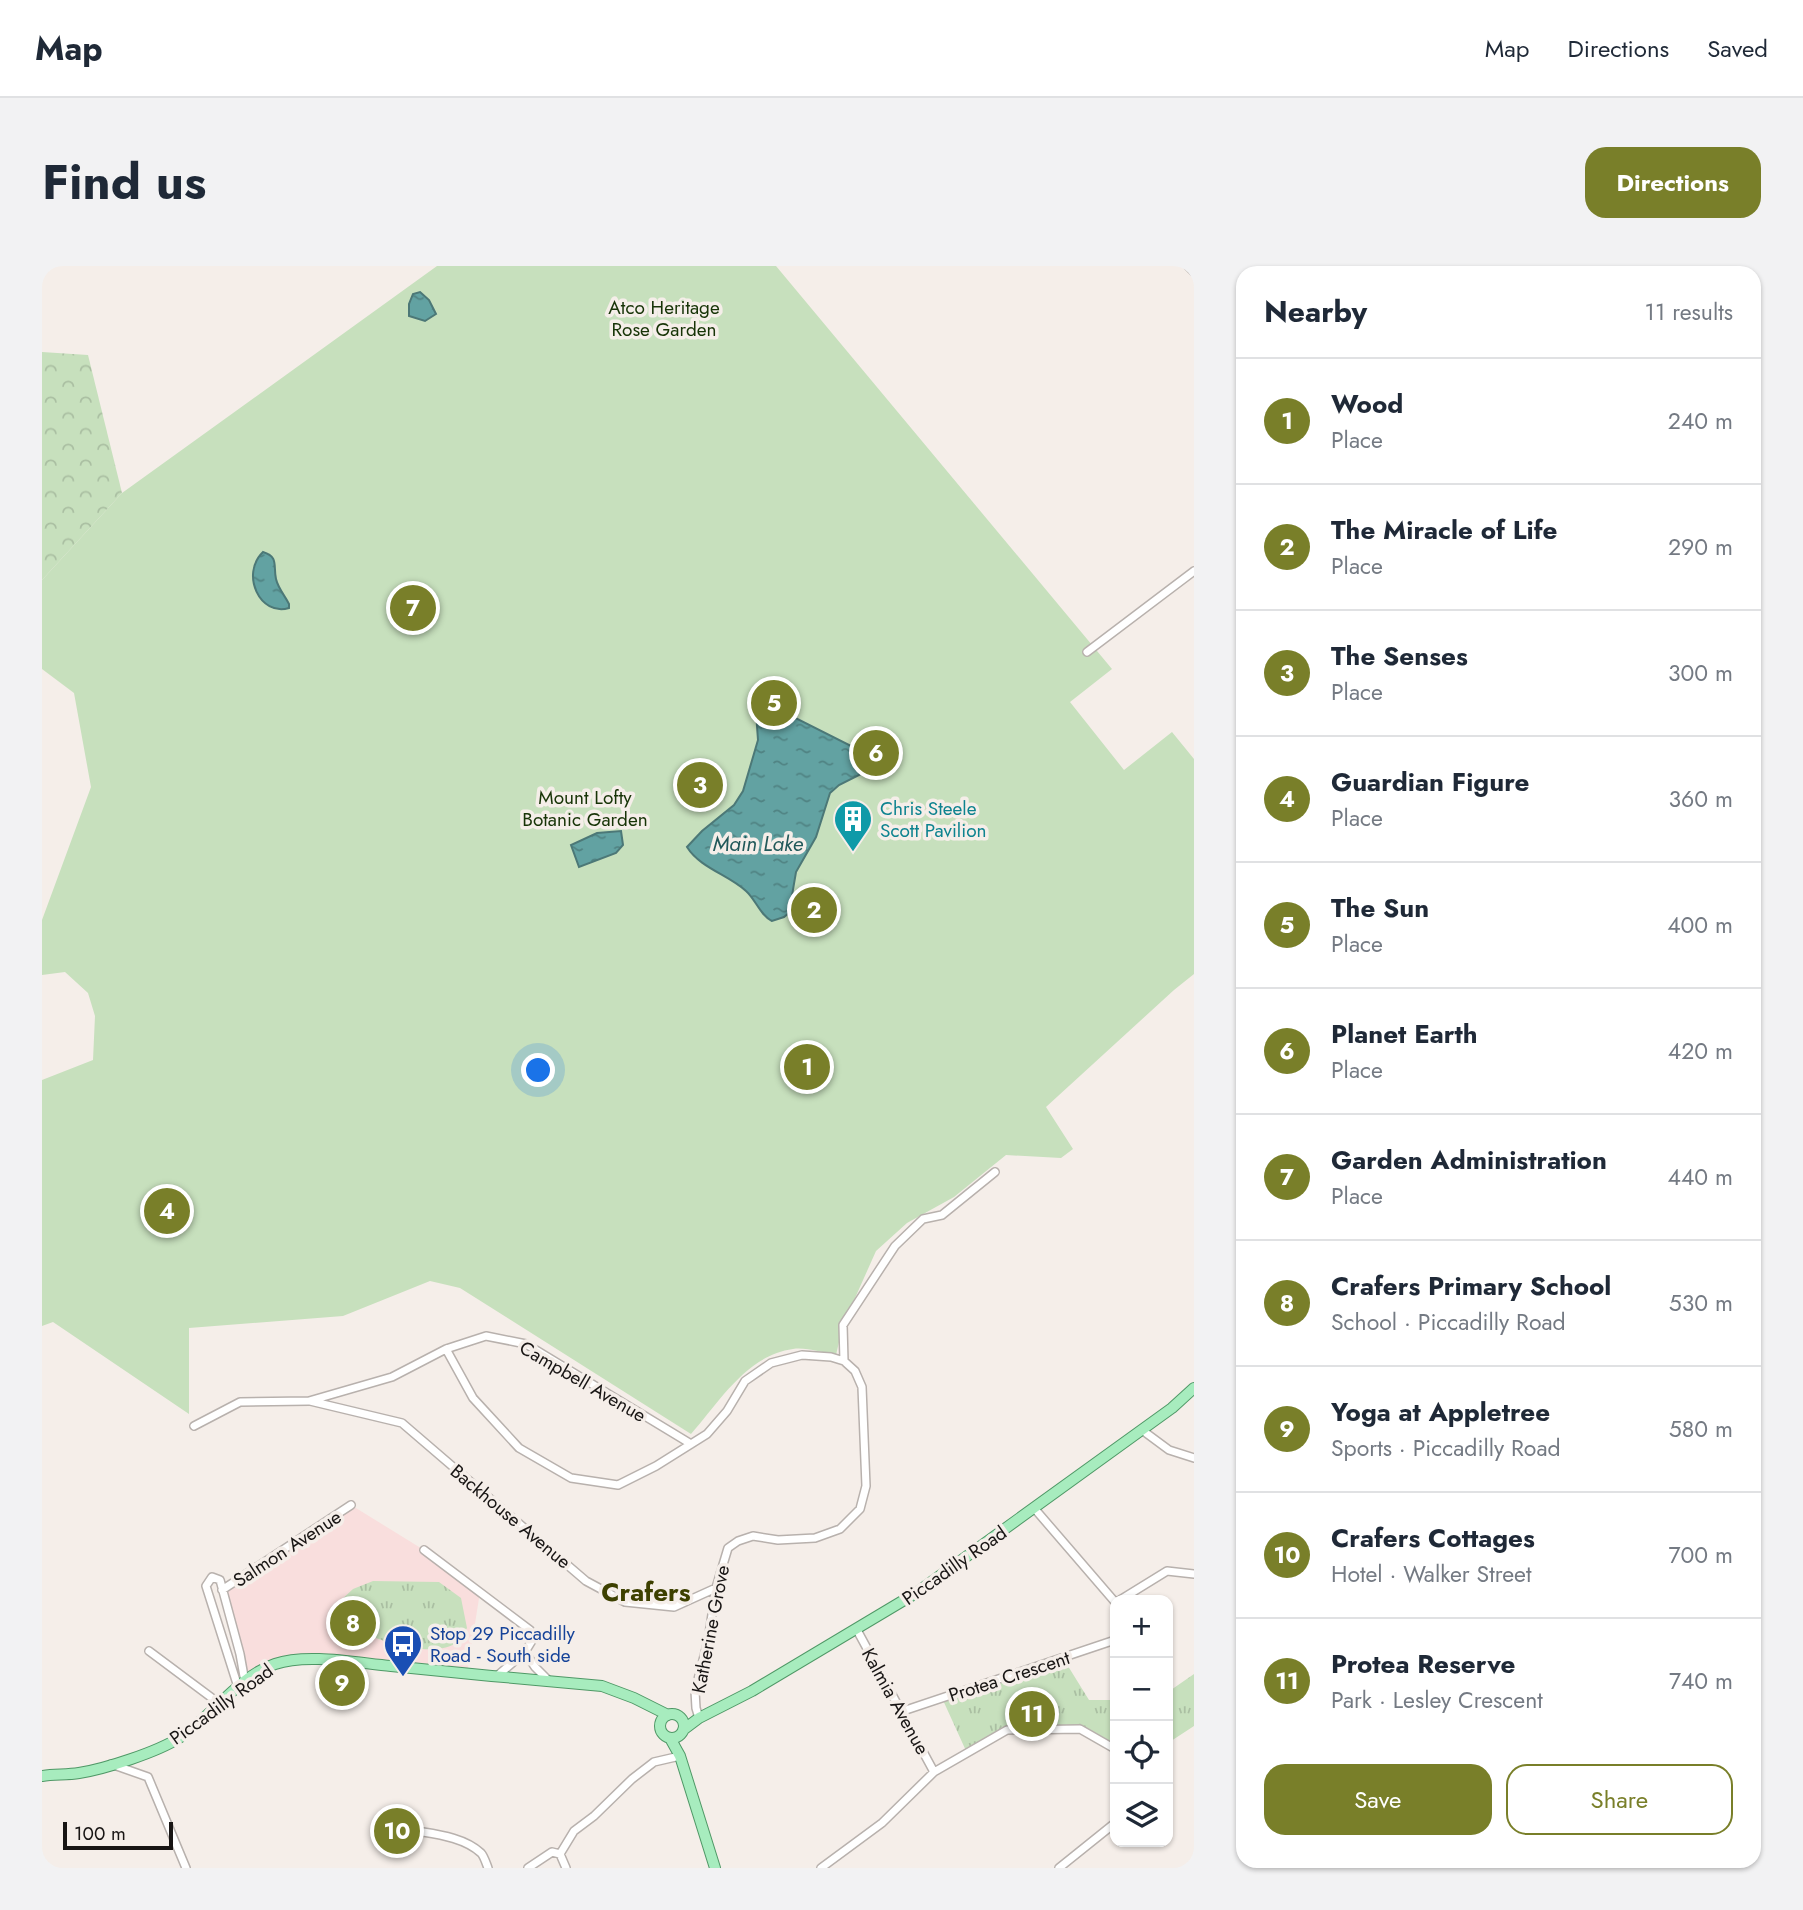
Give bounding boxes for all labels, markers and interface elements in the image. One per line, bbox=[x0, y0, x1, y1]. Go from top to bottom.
text: Map bbox=[35, 25, 103, 72]
text: Map bbox=[1485, 31, 1530, 66]
text: Directions bbox=[1568, 31, 1669, 66]
text: Saved bbox=[1707, 31, 1768, 66]
text: Find us bbox=[42, 147, 206, 217]
button: Directions bbox=[1585, 147, 1761, 218]
text: Nearby bbox=[1264, 290, 1367, 333]
park label: Atco Heritage Rose Garden bbox=[608, 294, 720, 343]
text: 11 results bbox=[1645, 295, 1733, 329]
text: Wood bbox=[1331, 385, 1403, 423]
text: 1 bbox=[1281, 404, 1293, 438]
text: 240 m bbox=[1668, 404, 1733, 438]
text: Place bbox=[1331, 423, 1383, 457]
text: The Miracle of Life bbox=[1331, 511, 1558, 549]
text: 2 bbox=[1279, 530, 1295, 564]
text: 290 m bbox=[1668, 530, 1733, 564]
text: Place bbox=[1331, 549, 1383, 583]
pin: 7 bbox=[390, 582, 436, 634]
text: The Senses bbox=[1331, 637, 1468, 675]
text: 3 bbox=[1280, 656, 1294, 690]
text: 300 m bbox=[1668, 656, 1733, 690]
text: Place bbox=[1331, 675, 1383, 709]
pin: 5 bbox=[751, 677, 797, 729]
pin: 6 bbox=[853, 727, 899, 779]
pin: 3 bbox=[677, 759, 723, 811]
text: Guardian Figure bbox=[1331, 763, 1529, 801]
text: 4 bbox=[1279, 782, 1295, 816]
text: 360 m bbox=[1669, 782, 1733, 816]
park label: Mount Lofty Botanic Garden bbox=[522, 784, 648, 833]
place label: Chris Steele Scott Pavilion bbox=[880, 795, 987, 844]
building icon: Chris Steele Scott Pavilion bbox=[832, 798, 874, 853]
text: Place bbox=[1331, 801, 1383, 835]
water label: Main Lake bbox=[713, 829, 804, 859]
pin: 2 bbox=[791, 884, 837, 936]
text: The Sun bbox=[1331, 889, 1429, 927]
text: 5 bbox=[1280, 908, 1294, 942]
text: 400 m bbox=[1667, 908, 1733, 942]
text: Place bbox=[1331, 927, 1383, 961]
text: Planet Earth bbox=[1331, 1015, 1478, 1053]
text: 6 bbox=[1279, 1034, 1295, 1068]
text: 420 m bbox=[1668, 1034, 1733, 1068]
pin: 1 bbox=[784, 1041, 830, 1093]
your location bbox=[521, 1053, 555, 1087]
text: Place bbox=[1331, 1053, 1383, 1087]
text: Garden Administration bbox=[1331, 1141, 1607, 1179]
text: 7 bbox=[1280, 1160, 1294, 1194]
text: 440 m bbox=[1668, 1160, 1733, 1194]
text: Place bbox=[1331, 1179, 1383, 1213]
pin: 4 bbox=[144, 1185, 190, 1237]
text: Crafers Primary School bbox=[1331, 1267, 1611, 1305]
text: 8 bbox=[1280, 1286, 1294, 1320]
text: 530 m bbox=[1669, 1286, 1733, 1320]
text: School · Piccadilly Road bbox=[1331, 1305, 1566, 1339]
street label: Campbell Avenue bbox=[514, 1334, 651, 1429]
text: Yoga at Appletree bbox=[1331, 1393, 1550, 1431]
text: 9 bbox=[1279, 1412, 1295, 1446]
text: 580 m bbox=[1669, 1412, 1733, 1446]
text: Sports · Piccadilly Road bbox=[1331, 1431, 1561, 1465]
street label: Backhouse Avenue bbox=[445, 1458, 577, 1575]
street label: Salmon Avenue bbox=[228, 1503, 347, 1594]
street label: Piccadilly Road bbox=[896, 1519, 1012, 1612]
text: Crafers Cottages bbox=[1331, 1519, 1535, 1557]
text: 10 bbox=[1274, 1538, 1300, 1572]
text: 700 m bbox=[1668, 1538, 1733, 1572]
text: Hotel · Walker Street bbox=[1331, 1557, 1531, 1591]
street label: Katherine Grove bbox=[685, 1563, 736, 1695]
district label: Crafers bbox=[601, 1573, 691, 1611]
map controls bbox=[1110, 1595, 1173, 1847]
button: + bbox=[1110, 1595, 1173, 1658]
pin: 8 bbox=[330, 1597, 376, 1649]
place label: Stop 29 Piccadilly Road - South side bbox=[430, 1620, 575, 1669]
bus stop icon: Stop 29 Piccadilly Road - South side bbox=[382, 1623, 424, 1678]
street label: Kalmia Avenue bbox=[855, 1643, 936, 1760]
street label: Protea Crescent bbox=[945, 1644, 1074, 1709]
text: Protea Reserve bbox=[1331, 1645, 1515, 1683]
pin: 9 bbox=[319, 1657, 365, 1709]
street label: Piccadilly Road bbox=[164, 1658, 279, 1751]
button: − bbox=[1110, 1658, 1173, 1721]
text: 11 bbox=[1275, 1664, 1299, 1698]
text: 740 m bbox=[1669, 1664, 1733, 1698]
text: Park · Lesley Crescent bbox=[1331, 1683, 1543, 1717]
pin: 11 bbox=[1009, 1688, 1055, 1740]
button: locate bbox=[1110, 1721, 1173, 1784]
button: Save bbox=[1264, 1764, 1492, 1835]
button: Share bbox=[1506, 1764, 1733, 1835]
button: layers bbox=[1110, 1784, 1173, 1847]
pin: 10 bbox=[374, 1805, 420, 1857]
scale bar bbox=[63, 1819, 173, 1851]
text: 100 m bbox=[74, 1820, 126, 1847]

